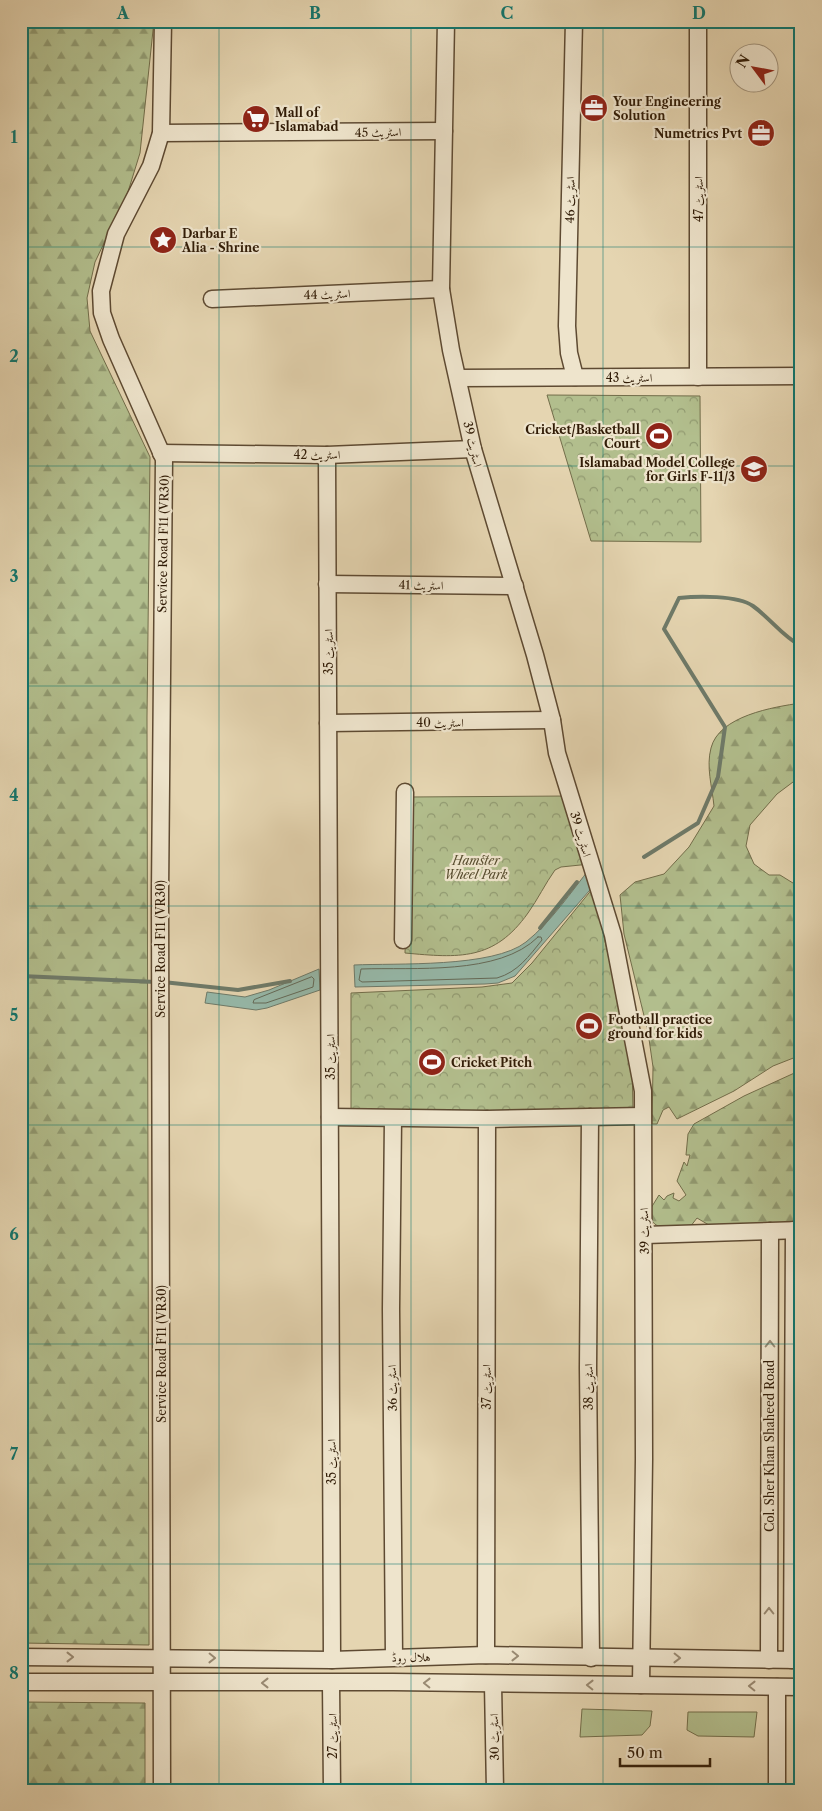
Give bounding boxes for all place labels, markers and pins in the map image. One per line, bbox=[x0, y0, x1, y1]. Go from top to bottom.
office icon: Your Engineering Solution bbox=[579, 93, 609, 123]
place label: Your Engineering Solution bbox=[612, 94, 722, 123]
supermarket icon: Mall of Islamabad bbox=[241, 104, 271, 134]
place label: Mall of Islamabad bbox=[275, 105, 338, 134]
office icon: Numetrics Pvt bbox=[746, 118, 776, 148]
place label: Numetrics Pvt bbox=[654, 126, 742, 141]
place icon: Darbar E Alia - Shrine bbox=[148, 225, 178, 255]
place label: Darbar E Alia - Shrine bbox=[181, 226, 259, 255]
sports icon: Cricket/Basketball Court bbox=[644, 421, 674, 451]
place label: Cricket/Basketball Court bbox=[525, 422, 640, 451]
school or university icon: Islamabad Model College for Girls F-11/3 bbox=[739, 454, 769, 484]
place label: Islamabad Model College for Girls F-11/3 bbox=[579, 455, 735, 484]
sports icon: Football practice ground for kids bbox=[574, 1011, 604, 1041]
place label: Football practice ground for kids bbox=[607, 1012, 712, 1041]
sports icon: Cricket Pitch bbox=[417, 1047, 447, 1077]
place label: Cricket Pitch bbox=[451, 1055, 533, 1070]

